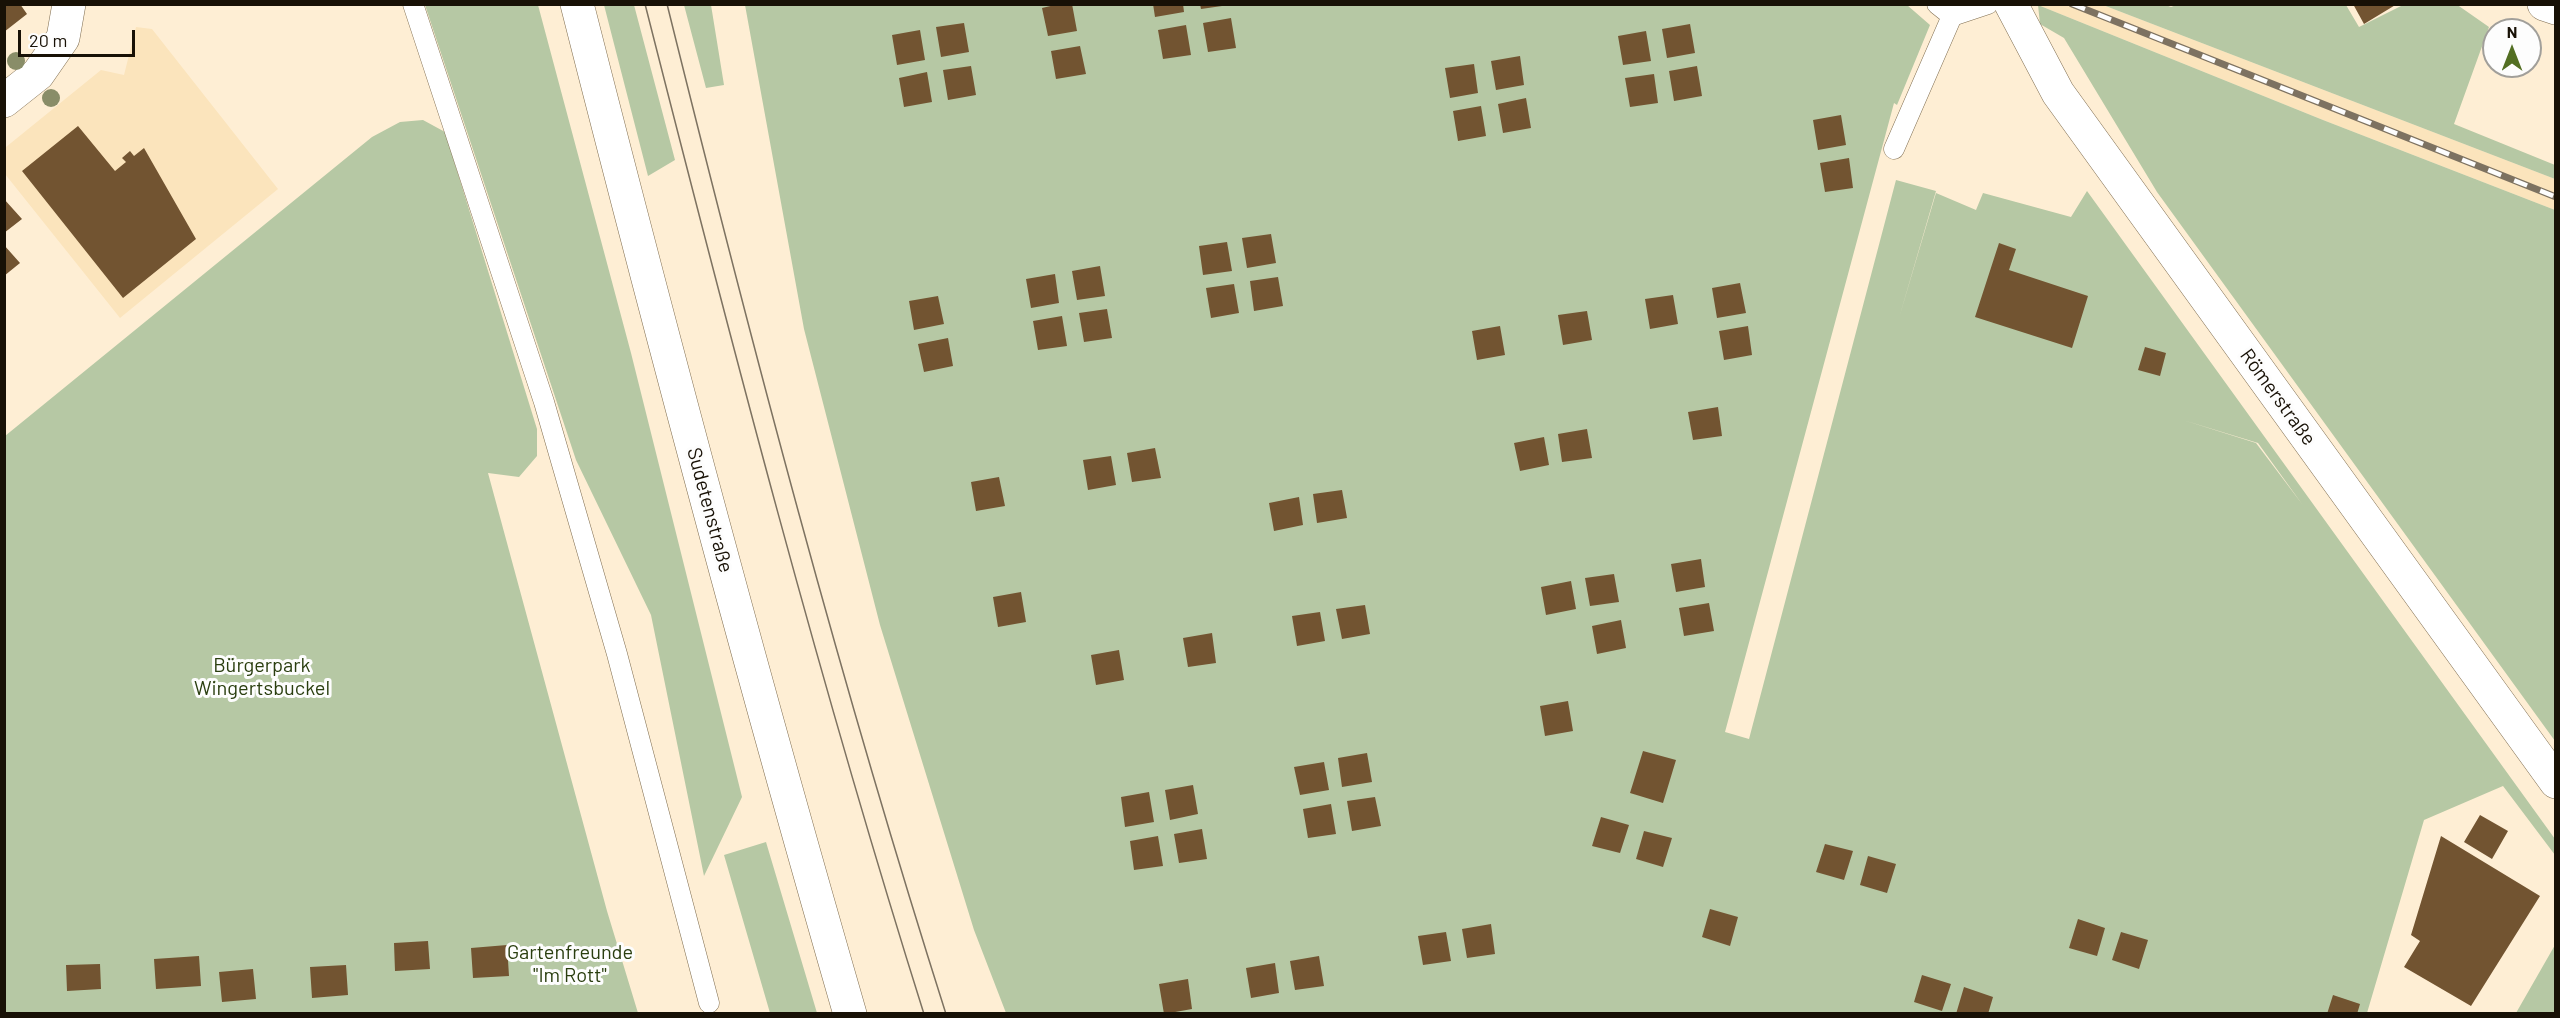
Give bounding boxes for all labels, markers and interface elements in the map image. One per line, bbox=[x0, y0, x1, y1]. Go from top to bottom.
scale bar bbox=[21, 18, 138, 56]
north arrow bbox=[2482, 18, 2542, 78]
text: N bbox=[2507, 22, 2517, 41]
text: 20 m bbox=[29, 29, 67, 51]
street label: Römerstraße bbox=[2235, 344, 2321, 450]
street label: Sudetenstraße bbox=[682, 445, 738, 575]
park label: Bürgerpark Wingertsbuckel bbox=[194, 653, 330, 700]
park label: Gartenfreunde "Im Rott" bbox=[507, 940, 633, 987]

